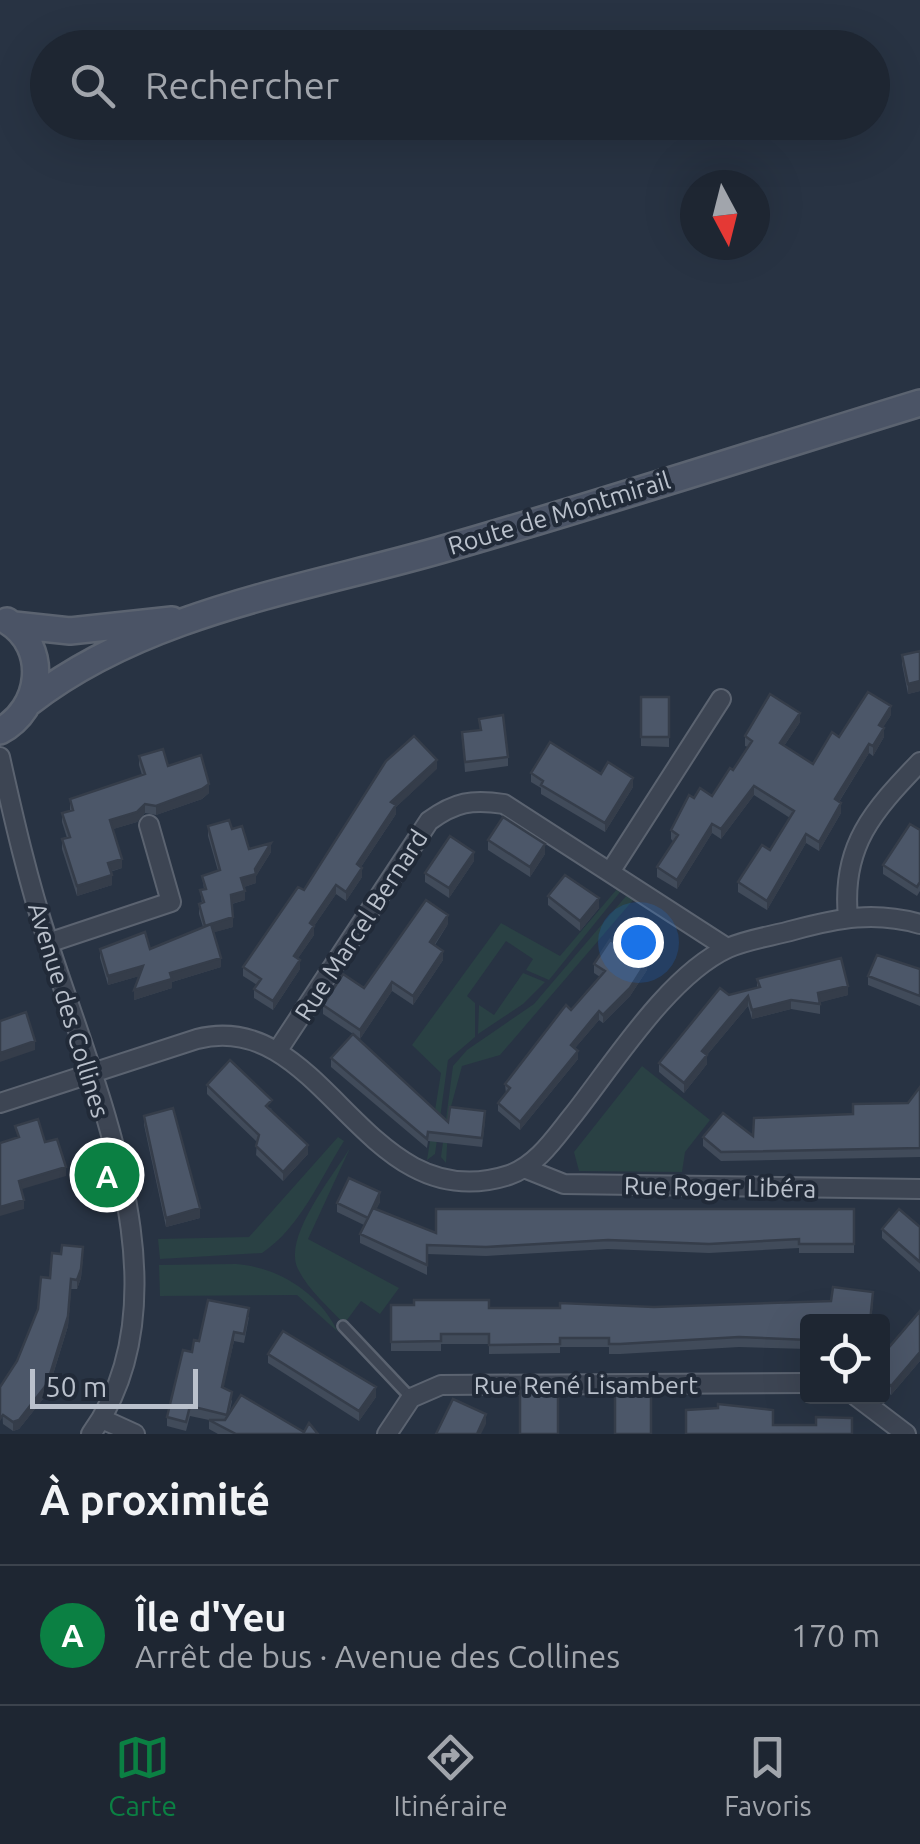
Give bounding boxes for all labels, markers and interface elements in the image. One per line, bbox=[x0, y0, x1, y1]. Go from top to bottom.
search box bbox=[30, 30, 890, 140]
icon: search bbox=[65, 58, 120, 113]
text: Rechercher bbox=[145, 64, 339, 106]
north arrow bbox=[680, 170, 770, 260]
street label: Route de Montmirail bbox=[444, 466, 674, 560]
street label: Rue Marcel Bernard bbox=[289, 825, 433, 1025]
street label: Avenue des Collines bbox=[23, 899, 115, 1121]
your location bbox=[613, 917, 664, 968]
pin: A bbox=[74, 1138, 140, 1212]
street label: Rue Roger Libéra bbox=[624, 1171, 816, 1203]
map controls bbox=[800, 1314, 890, 1404]
button: locate bbox=[800, 1314, 890, 1404]
scale bar bbox=[30, 1364, 198, 1408]
text: 50 m bbox=[45, 1371, 107, 1402]
street label: Rue René Lisambert bbox=[474, 1371, 698, 1399]
text: À proximité bbox=[40, 1476, 270, 1523]
text: Île d'Yeu bbox=[135, 1596, 287, 1638]
text: A bbox=[61, 1617, 84, 1653]
text: 170 m bbox=[791, 1617, 880, 1653]
text: Arrêt de bus · Avenue des Collines bbox=[135, 1638, 620, 1674]
tab: Carte bbox=[108, 1730, 177, 1821]
tab: Itinéraire bbox=[393, 1730, 508, 1821]
tab: Favoris bbox=[724, 1730, 812, 1821]

